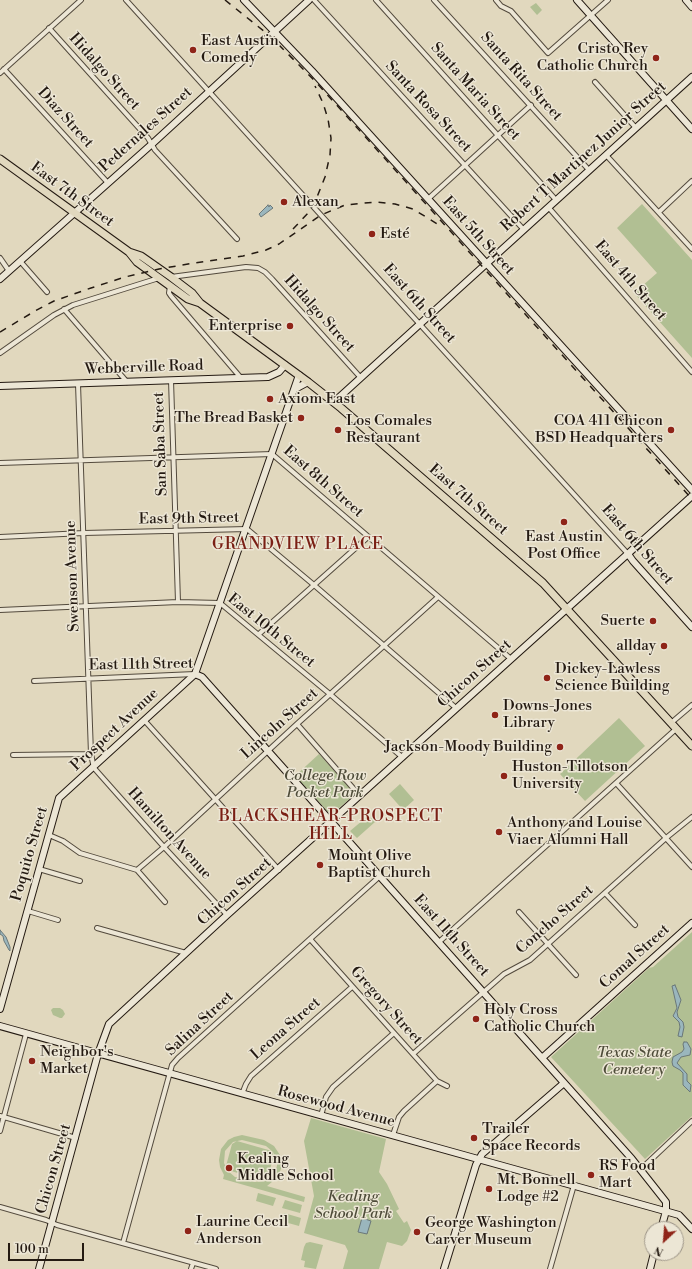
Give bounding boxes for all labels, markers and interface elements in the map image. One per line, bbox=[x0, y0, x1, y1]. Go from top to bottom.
street label: Santa Rita Street bbox=[476, 29, 566, 125]
street label: Hidalgo Street bbox=[65, 30, 143, 114]
place label: East Austin Comedy bbox=[201, 32, 279, 67]
street label: Santa Maria Street bbox=[426, 39, 524, 145]
place label: Cristo Rey Catholic Church bbox=[537, 40, 648, 75]
marker: East Austin Comedy bbox=[188, 45, 198, 55]
marker: Cristo Rey Catholic Church bbox=[651, 53, 661, 63]
street label: Santa Rosa Street bbox=[381, 58, 475, 156]
street label: Robert T Martinez Junior Street bbox=[498, 78, 670, 236]
street label: Diaz Street bbox=[33, 84, 97, 152]
street label: Pedernales Street bbox=[96, 84, 196, 176]
street label: East 7th Street bbox=[27, 159, 117, 231]
place label: Alexan bbox=[292, 193, 339, 211]
street label: East 5th Street bbox=[438, 193, 518, 279]
marker: Alexan bbox=[279, 197, 289, 207]
place label: Esté bbox=[380, 225, 410, 243]
marker: Esté bbox=[367, 229, 377, 239]
street label: East 4th Street bbox=[590, 237, 670, 325]
street label: East 6th Street bbox=[379, 261, 459, 347]
street label: Hidalgo Street bbox=[280, 272, 358, 356]
place label: Enterprise bbox=[208, 317, 282, 335]
marker: Enterprise bbox=[285, 321, 295, 331]
street label: Webberville Road bbox=[84, 357, 204, 379]
place label: Axiom East bbox=[278, 390, 355, 408]
street label: San Saba Street bbox=[150, 392, 172, 496]
marker: Axiom East bbox=[265, 394, 275, 404]
place label: The Bread Basket bbox=[174, 409, 293, 427]
place label: Los Comales Restaurant bbox=[346, 412, 432, 447]
place label: COA 411 Chicon BSD Headquarters bbox=[535, 412, 663, 447]
marker: The Bread Basket bbox=[296, 413, 306, 423]
marker: Los Comales Restaurant bbox=[333, 425, 343, 435]
marker: COA 411 Chicon BSD Headquarters bbox=[666, 425, 676, 435]
street label: East 8th Street bbox=[279, 442, 367, 522]
street label: East 7th Street bbox=[425, 461, 511, 539]
street label: East 6th Street bbox=[597, 501, 677, 589]
street label: East 9th Street bbox=[139, 509, 239, 529]
marker: East Austin Post Office bbox=[559, 517, 569, 527]
street label: Swenson Avenue bbox=[62, 520, 84, 632]
place label: East Austin Post Office bbox=[525, 528, 603, 563]
district label: GRANDVIEW PLACE bbox=[212, 535, 384, 555]
street label: East 10th Street bbox=[224, 590, 318, 672]
place label: Suerte bbox=[601, 612, 645, 630]
marker: Suerte bbox=[648, 616, 658, 626]
street label: Chicon Street bbox=[434, 636, 516, 712]
place label: allday bbox=[616, 637, 656, 655]
marker: allday bbox=[659, 641, 669, 651]
street label: East 11th Street bbox=[88, 655, 194, 675]
place label: Dickey-Lawless Science Building bbox=[555, 660, 670, 695]
marker: Dickey-Lawless Science Building bbox=[542, 673, 552, 683]
street label: Prospect Avenue bbox=[67, 685, 163, 775]
street label: Lincoln Street bbox=[238, 685, 322, 763]
place label: Downs-Jones Library bbox=[503, 697, 592, 732]
marker: Downs-Jones Library bbox=[490, 710, 500, 720]
place label: Jackson-Moody Building bbox=[384, 738, 552, 756]
marker: Jackson-Moody Building bbox=[555, 742, 565, 752]
place label: Huston-Tillotson University bbox=[512, 758, 628, 793]
park label: College Row Pocket Park bbox=[284, 767, 366, 802]
marker: Huston-Tillotson University bbox=[499, 771, 509, 781]
street label: Hamilton Avenue bbox=[123, 784, 215, 884]
street label: Poquito Street bbox=[8, 805, 52, 903]
district label: BLACKSHEAR-PROSPECT HILL bbox=[219, 807, 443, 845]
place label: Anthony and Louise Viaer Alumni Hall bbox=[507, 814, 642, 849]
marker: Anthony and Louise Viaer Alumni Hall bbox=[494, 827, 504, 837]
place label: Mount Olive Baptist Church bbox=[328, 847, 431, 882]
street label: Chicon Street bbox=[194, 854, 276, 930]
marker: Mount Olive Baptist Church bbox=[315, 860, 325, 870]
street label: Concho Street bbox=[513, 882, 597, 958]
street label: East 11th Street bbox=[409, 891, 493, 981]
street label: Comal Street bbox=[596, 921, 674, 993]
street label: Gregory Street bbox=[346, 963, 426, 1049]
street label: Salina Street bbox=[162, 988, 238, 1060]
street label: Leona Street bbox=[248, 994, 324, 1064]
place label: Holy Cross Catholic Church bbox=[484, 1001, 595, 1036]
marker: Holy Cross Catholic Church bbox=[471, 1014, 481, 1024]
place label: Neighbor's Market bbox=[40, 1043, 114, 1078]
park label: Texas State Cemetery bbox=[597, 1044, 671, 1079]
marker: Neighbor's Market bbox=[27, 1056, 37, 1066]
street label: Rosewood Avenue bbox=[275, 1083, 397, 1131]
place label: Trailer Space Records bbox=[482, 1120, 580, 1155]
street label: Chicon Street bbox=[33, 1122, 75, 1216]
marker: Trailer Space Records bbox=[469, 1133, 479, 1143]
place label: Kealing Middle School bbox=[237, 1150, 334, 1185]
place label: RS Food Mart bbox=[599, 1157, 655, 1192]
marker: Kealing Middle School bbox=[224, 1163, 234, 1173]
marker: RS Food Mart bbox=[586, 1170, 596, 1180]
place label: Mt. Bonnell Lodge #2 bbox=[497, 1171, 575, 1206]
marker: Mt. Bonnell Lodge #2 bbox=[484, 1184, 494, 1194]
park label: Kealing School Park bbox=[314, 1188, 392, 1223]
place label: Laurine Cecil Anderson bbox=[196, 1213, 288, 1248]
place label: George Washington Carver Museum bbox=[425, 1214, 557, 1249]
north arrow bbox=[644, 1221, 684, 1261]
marker: Laurine Cecil Anderson bbox=[183, 1226, 193, 1236]
marker: George Washington Carver Museum bbox=[412, 1227, 422, 1237]
scale bar bbox=[10, 1235, 86, 1261]
text: 100 m bbox=[15, 1242, 49, 1257]
text: N bbox=[652, 1243, 666, 1259]

